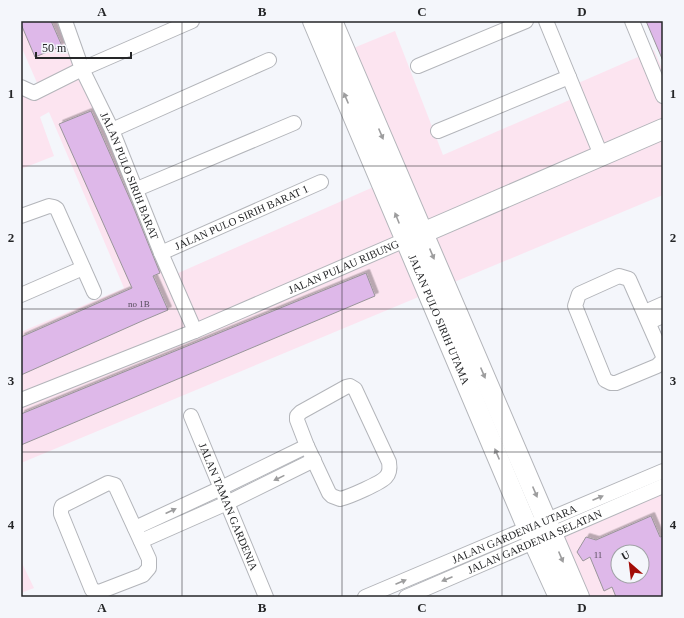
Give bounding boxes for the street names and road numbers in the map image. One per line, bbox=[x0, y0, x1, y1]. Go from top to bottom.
street label: JALAN PULO SIRIH BARAT bbox=[98, 110, 161, 242]
street label: JALAN PULO SIRIH BARAT 1 bbox=[173, 182, 310, 252]
street label: JALAN PULAU RIBUNG bbox=[286, 237, 401, 296]
street label: JALAN PULO SIRIH UTAMA bbox=[406, 253, 472, 386]
street label: JALAN TAMAN GARDENIA bbox=[197, 441, 260, 572]
street label: JALAN GARDENIA UTARA bbox=[450, 502, 578, 566]
street label: JALAN GARDENIA SELATAN bbox=[465, 507, 604, 576]

